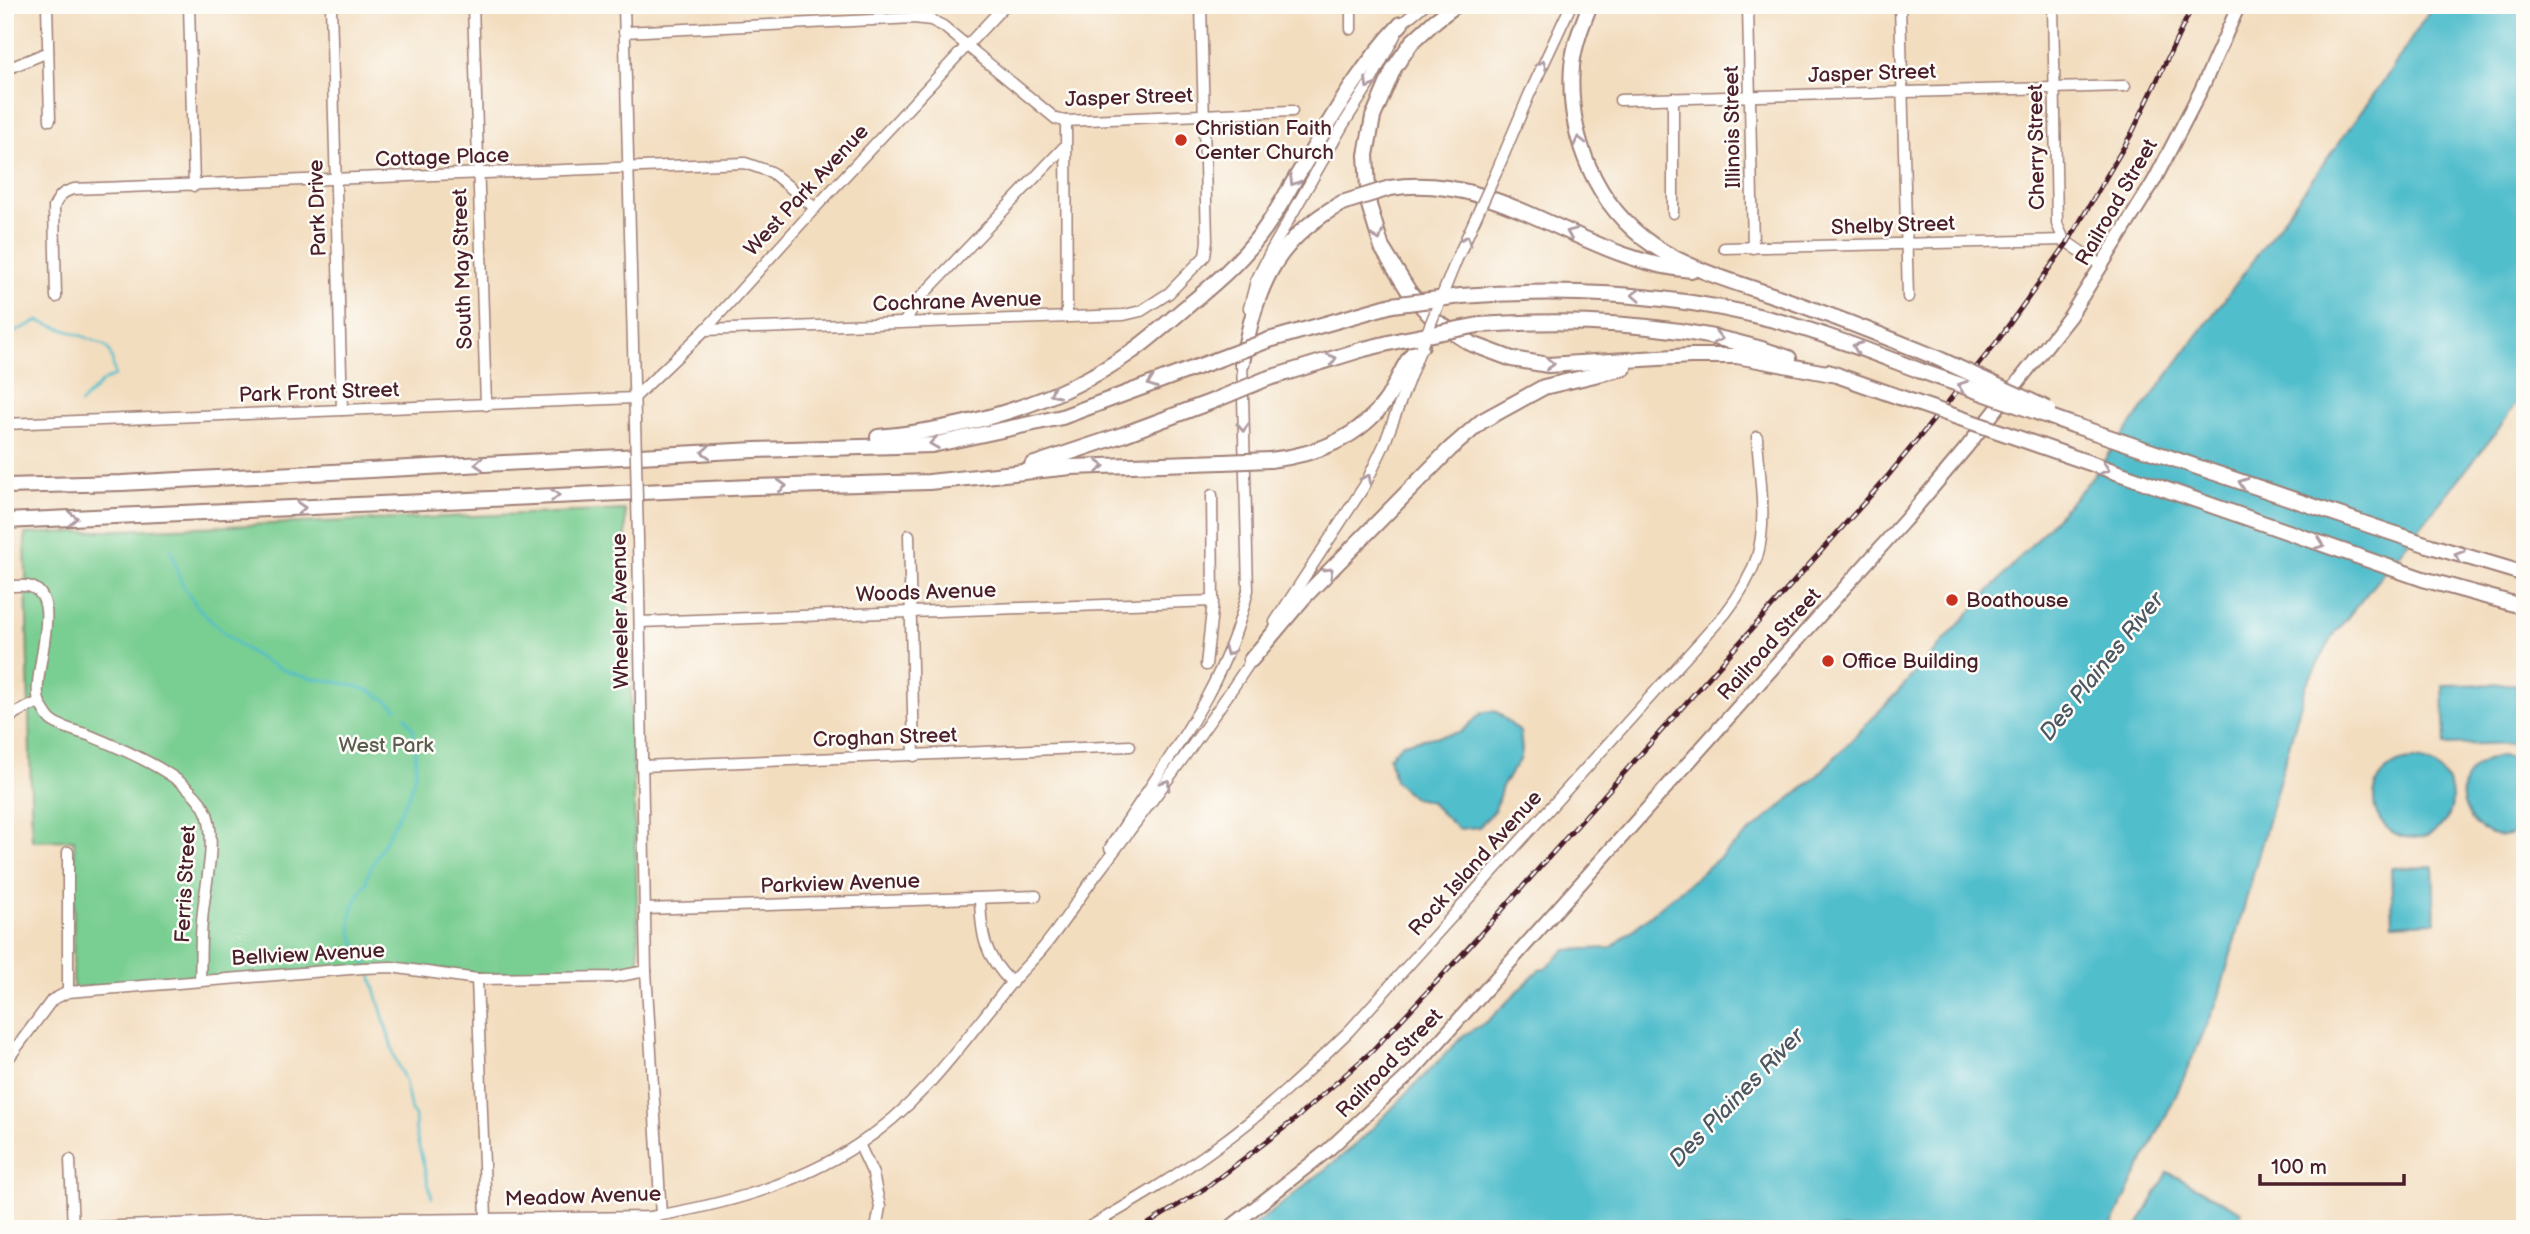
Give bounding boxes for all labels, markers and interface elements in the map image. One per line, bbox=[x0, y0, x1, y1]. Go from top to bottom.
street label: Jasper Street bbox=[1808, 59, 1937, 88]
one-way arrow bbox=[1534, 60, 1548, 73]
street label: Illinois Street bbox=[1719, 65, 1746, 189]
one-way arrow bbox=[1364, 77, 1377, 90]
street label: Jasper Street bbox=[1065, 83, 1194, 112]
street label: Cherry Street bbox=[2023, 83, 2050, 210]
place label: Christian Faith Center Church bbox=[1195, 116, 1334, 165]
street label: West Park Avenue bbox=[739, 119, 874, 261]
marker: Christian Faith Center Church bbox=[1173, 132, 1189, 148]
street label: Railroad Street bbox=[2070, 134, 2163, 270]
one-way arrow bbox=[1573, 135, 1588, 147]
street label: Cottage Place bbox=[374, 143, 510, 172]
street label: Park Drive bbox=[303, 159, 332, 257]
one-way arrow bbox=[1289, 174, 1302, 187]
street label: South May Street bbox=[447, 188, 478, 350]
street label: Shelby Street bbox=[1831, 211, 1956, 240]
one-way arrow bbox=[1566, 228, 1578, 242]
one-way arrow bbox=[1369, 230, 1383, 242]
one-way arrow bbox=[1458, 235, 1472, 247]
street label: Cochrane Avenue bbox=[872, 286, 1042, 317]
one-way arrow bbox=[1631, 288, 1642, 303]
one-way arrow bbox=[1712, 330, 1724, 345]
one-way arrow bbox=[1852, 341, 1864, 355]
one-way arrow bbox=[1325, 353, 1337, 367]
one-way arrow bbox=[1545, 356, 1556, 371]
one-way arrow bbox=[1147, 375, 1159, 389]
street label: Park Front Street bbox=[238, 377, 400, 408]
one-way arrow bbox=[1957, 380, 1969, 394]
one-way arrow bbox=[1049, 385, 1062, 399]
one-way arrow bbox=[1235, 422, 1250, 433]
one-way arrow bbox=[928, 436, 939, 451]
one-way arrow bbox=[701, 445, 712, 460]
one-way arrow bbox=[473, 457, 484, 472]
one-way arrow bbox=[1094, 459, 1105, 474]
one-way arrow bbox=[2099, 461, 2111, 475]
one-way arrow bbox=[1359, 474, 1373, 486]
one-way arrow bbox=[2238, 477, 2250, 491]
one-way arrow bbox=[777, 478, 788, 494]
one-way arrow bbox=[549, 488, 560, 503]
one-way arrow bbox=[295, 500, 306, 515]
one-way arrow bbox=[68, 511, 79, 526]
street label: Wheeler Avenue bbox=[607, 533, 634, 689]
one-way arrow bbox=[2314, 536, 2326, 550]
one-way arrow bbox=[2453, 549, 2465, 564]
one-way arrow bbox=[1320, 568, 1333, 581]
street label: Woods Avenue bbox=[855, 578, 997, 607]
street label: Railroad Street bbox=[1712, 583, 1827, 706]
water label: Des Plaines River bbox=[2033, 586, 2171, 746]
place label: Boathouse bbox=[1966, 588, 2069, 613]
marker: Boathouse bbox=[1944, 592, 1960, 608]
one-way arrow bbox=[1223, 644, 1237, 656]
place label: Office Building bbox=[1842, 649, 1979, 674]
marker: Office Building bbox=[1820, 653, 1836, 669]
street label: Croghan Street bbox=[812, 722, 958, 753]
park label: West Park bbox=[338, 733, 434, 758]
one-way arrow bbox=[1158, 779, 1170, 791]
street label: Rock Island Avenue bbox=[1403, 785, 1547, 941]
street label: Ferris Street bbox=[170, 824, 201, 943]
street label: Parkview Avenue bbox=[760, 868, 920, 899]
street label: Bellview Avenue bbox=[231, 938, 386, 971]
street label: Railroad Street bbox=[1331, 1003, 1448, 1123]
water label: Des Plaines River bbox=[1663, 1021, 1811, 1173]
scale bar bbox=[2260, 1143, 2404, 1187]
text: 100 m bbox=[2271, 1155, 2327, 1180]
street label: Meadow Avenue bbox=[504, 1181, 662, 1212]

